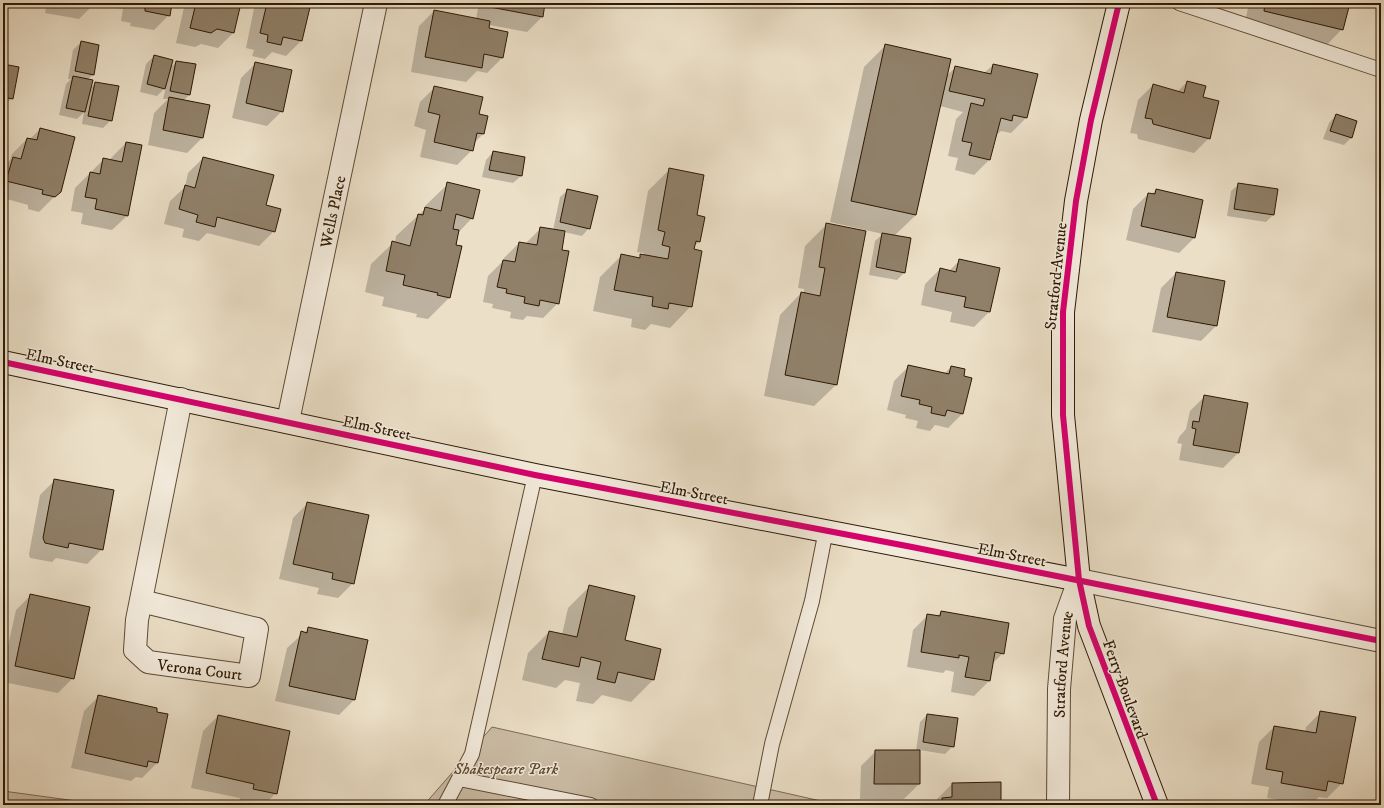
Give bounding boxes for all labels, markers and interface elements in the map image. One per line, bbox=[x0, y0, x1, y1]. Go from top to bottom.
street label: Wells Place bbox=[316, 174, 350, 251]
street label: Stratford Avenue bbox=[1040, 221, 1072, 331]
street label: Elm Street bbox=[24, 344, 96, 378]
street label: Elm Street bbox=[341, 411, 413, 445]
street label: Elm Street bbox=[658, 477, 730, 509]
street label: Elm Street bbox=[976, 539, 1048, 571]
street label: Stratford Avenue bbox=[1050, 608, 1078, 718]
street label: Ferry Boulevard bbox=[1098, 637, 1152, 742]
street label: Verona Court bbox=[155, 655, 244, 685]
park label: Shakespeare Park bbox=[453, 759, 558, 779]

